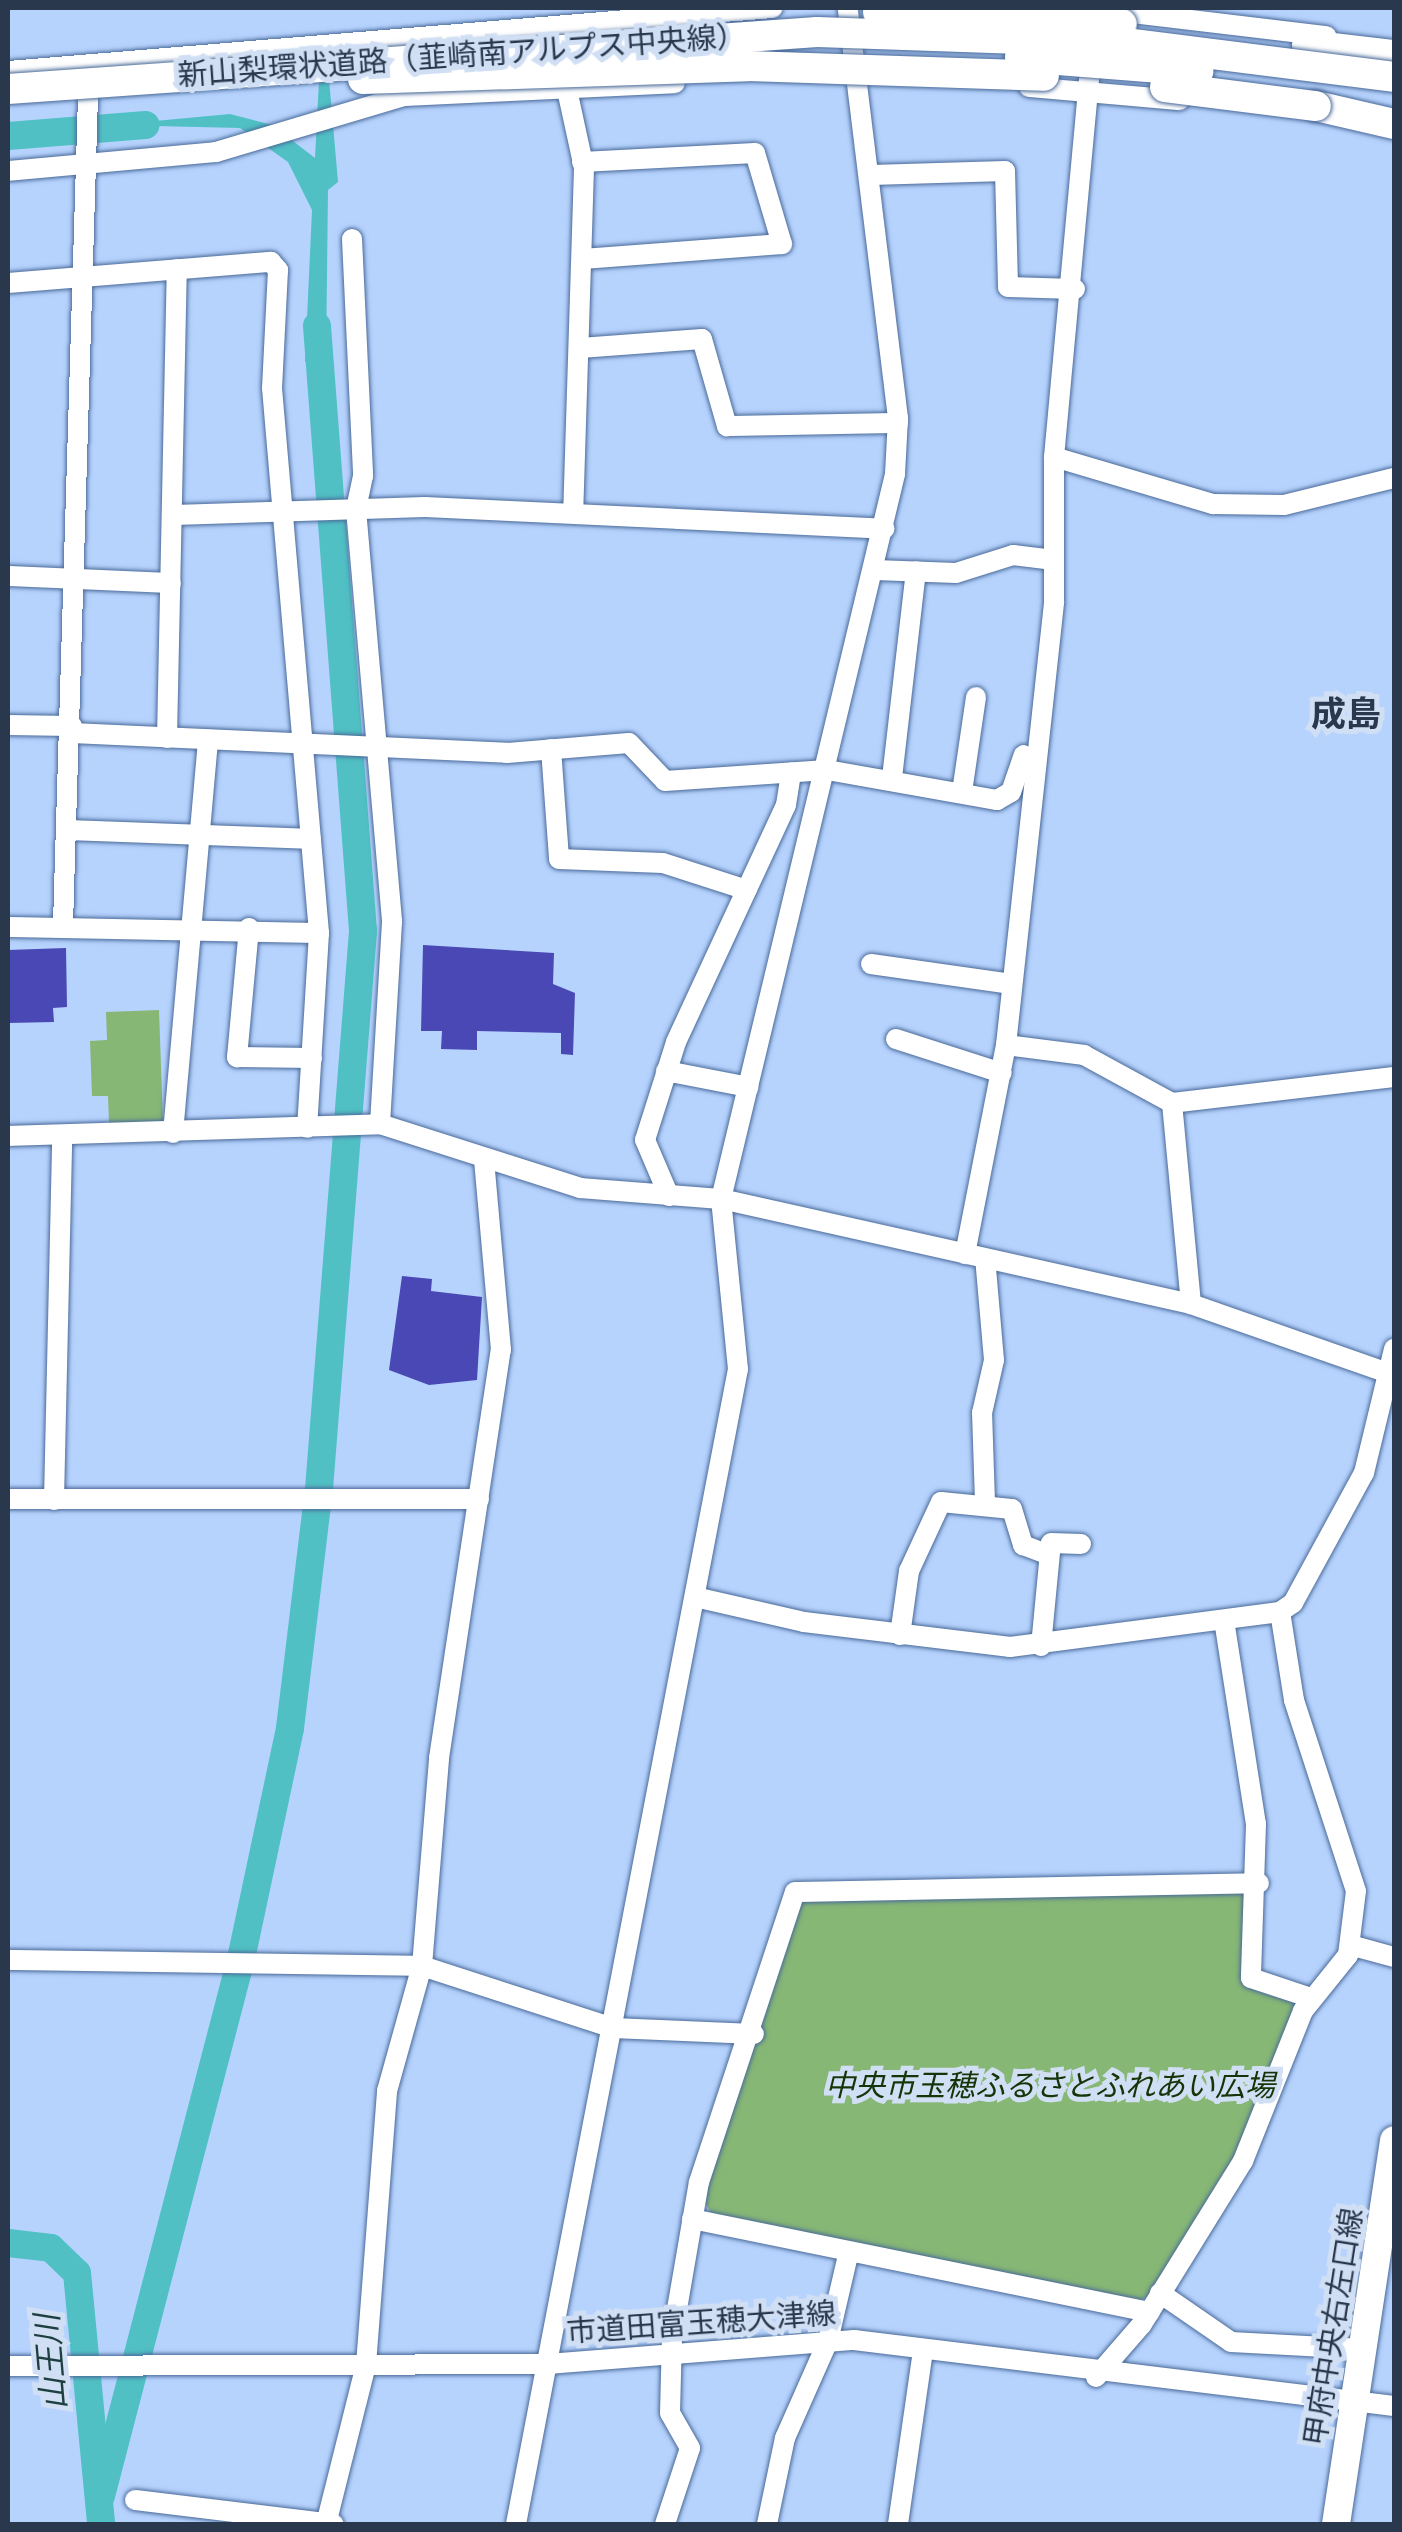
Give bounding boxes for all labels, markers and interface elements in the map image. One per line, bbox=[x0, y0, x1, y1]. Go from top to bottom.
street label: 新山梨環状道路（韮崎南アルプス中央線） bbox=[176, 17, 748, 93]
district label: 成島 bbox=[1311, 693, 1381, 735]
park label: 中央市玉穂ふるさとふれあい広場 bbox=[825, 2067, 1275, 2103]
street label: 甲府中央右左口線 bbox=[1296, 2206, 1370, 2448]
street label: 市道田富玉穂大津線 bbox=[565, 2295, 837, 2349]
water label: 山王川 bbox=[28, 2313, 74, 2411]

